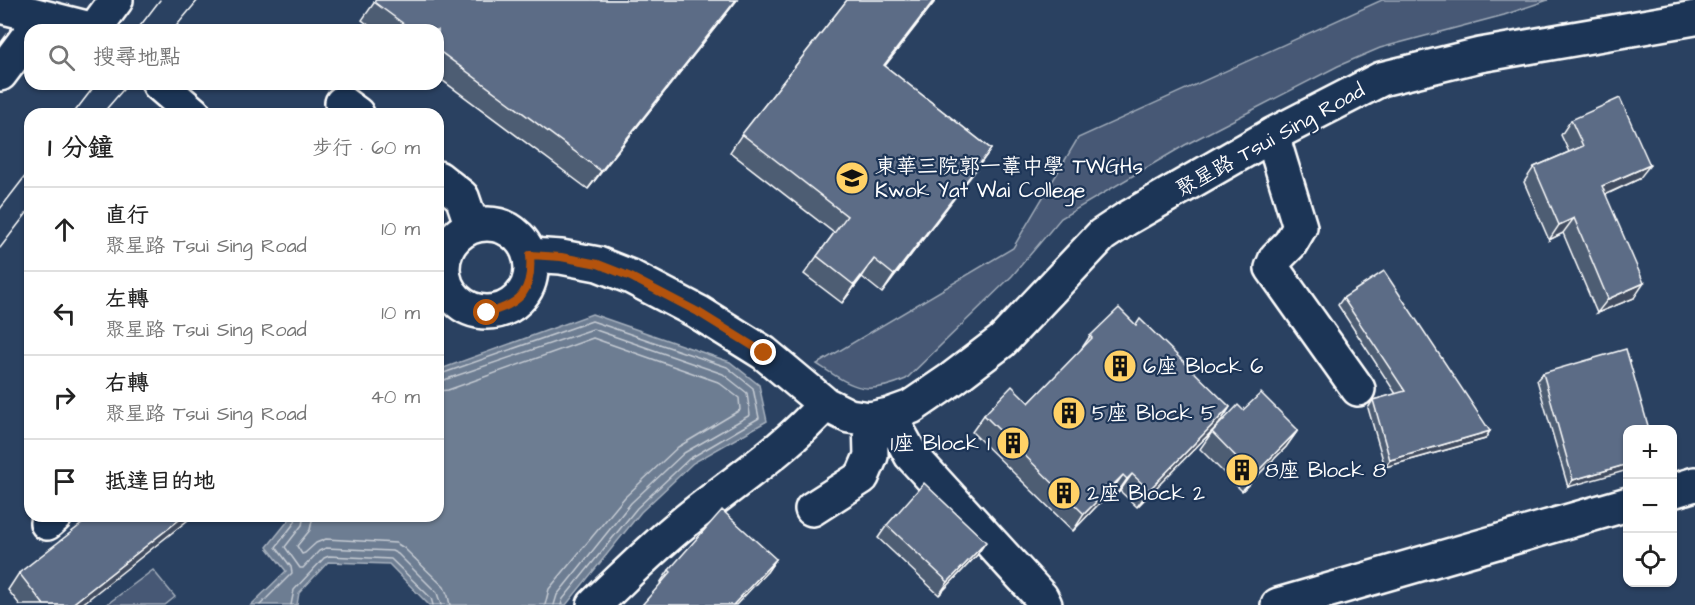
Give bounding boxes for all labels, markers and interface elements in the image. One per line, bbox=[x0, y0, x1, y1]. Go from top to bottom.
search box bbox=[24, 24, 444, 90]
icon: search bbox=[45, 41, 78, 74]
text: 搜尋地點 bbox=[93, 42, 181, 73]
street label: 聚星路 Tsui Sing Road bbox=[1170, 76, 1371, 206]
text: 1 分鐘 bbox=[48, 130, 114, 166]
text: 步行 · 60 m bbox=[312, 134, 420, 162]
place label: 東華三院郭一葦中學 TWGHs Kwok Yat Wai College bbox=[875, 152, 1143, 207]
school or university icon: 東華三院郭一葦中學 TWGHs Kwok Yat Wai College bbox=[834, 160, 870, 196]
text: 直行 bbox=[105, 200, 149, 231]
icon: ahead bbox=[48, 213, 81, 246]
text: 10 m bbox=[381, 215, 420, 243]
text: 聚星路 Tsui Sing Road bbox=[105, 232, 307, 260]
text: 左轉 bbox=[105, 284, 149, 315]
icon: left bbox=[48, 297, 81, 330]
text: 10 m bbox=[381, 299, 420, 327]
route start bbox=[473, 299, 499, 325]
text: 聚星路 Tsui Sing Road bbox=[105, 316, 307, 344]
route end bbox=[750, 339, 776, 365]
building icon: 6座 Block 6 bbox=[1102, 348, 1138, 384]
place label: 6座 Block 6 bbox=[1143, 352, 1263, 381]
text: 右轉 bbox=[105, 368, 149, 399]
icon: right bbox=[48, 381, 81, 414]
text: 40 m bbox=[370, 383, 420, 411]
building icon: 5座 Block 5 bbox=[1051, 395, 1087, 431]
place label: 5座 Block 5 bbox=[1092, 399, 1216, 428]
text: 聚星路 Tsui Sing Road bbox=[105, 400, 307, 428]
building icon: 1座 Block 1 bbox=[995, 425, 1031, 461]
map controls bbox=[1623, 425, 1677, 587]
button: + bbox=[1623, 425, 1677, 479]
place label: 1座 Block 1 bbox=[891, 429, 990, 458]
building icon: 8座 Block 8 bbox=[1224, 452, 1260, 488]
place label: 8座 Block 8 bbox=[1265, 456, 1387, 485]
icon: arrive bbox=[48, 465, 81, 498]
text: 抵達目的地 bbox=[105, 466, 215, 497]
building icon: 2座 Block 2 bbox=[1046, 475, 1082, 511]
place label: 2座 Block 2 bbox=[1087, 479, 1205, 508]
button: − bbox=[1623, 479, 1677, 533]
button: locate bbox=[1623, 533, 1677, 587]

